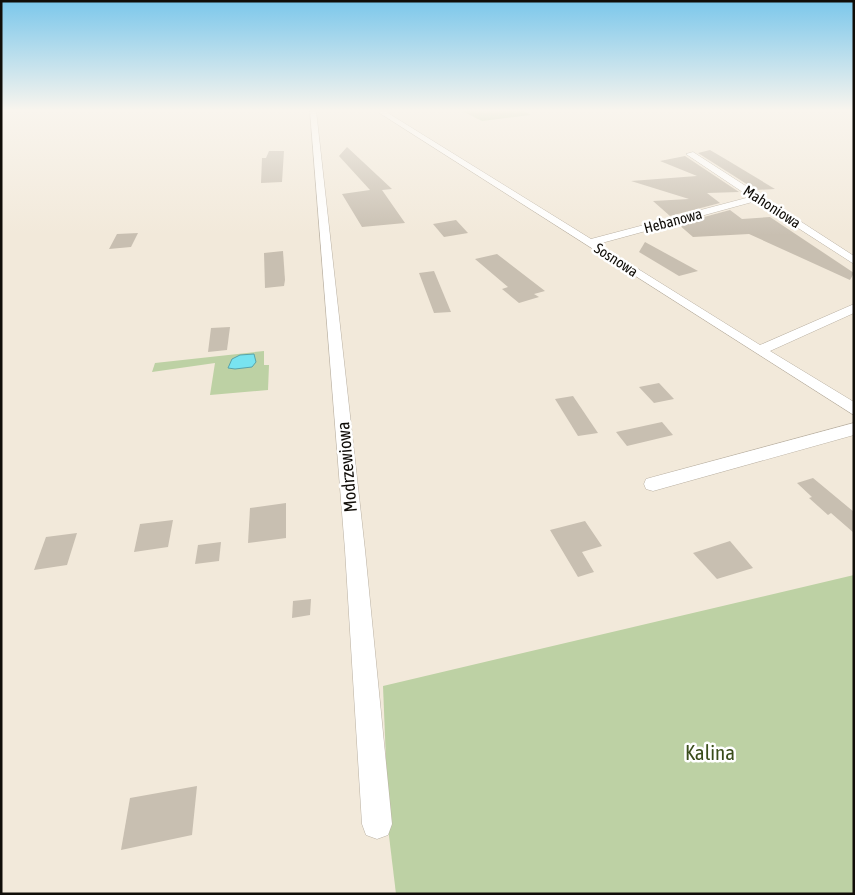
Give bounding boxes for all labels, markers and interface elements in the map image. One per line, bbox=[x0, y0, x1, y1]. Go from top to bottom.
street label: Mahoniowa bbox=[740, 182, 804, 231]
street label: Hebanowa bbox=[642, 205, 704, 236]
street label: Sosnowa bbox=[591, 239, 641, 280]
street label: Modrzewiowa bbox=[332, 421, 361, 513]
park label: Kalina bbox=[685, 740, 735, 764]

